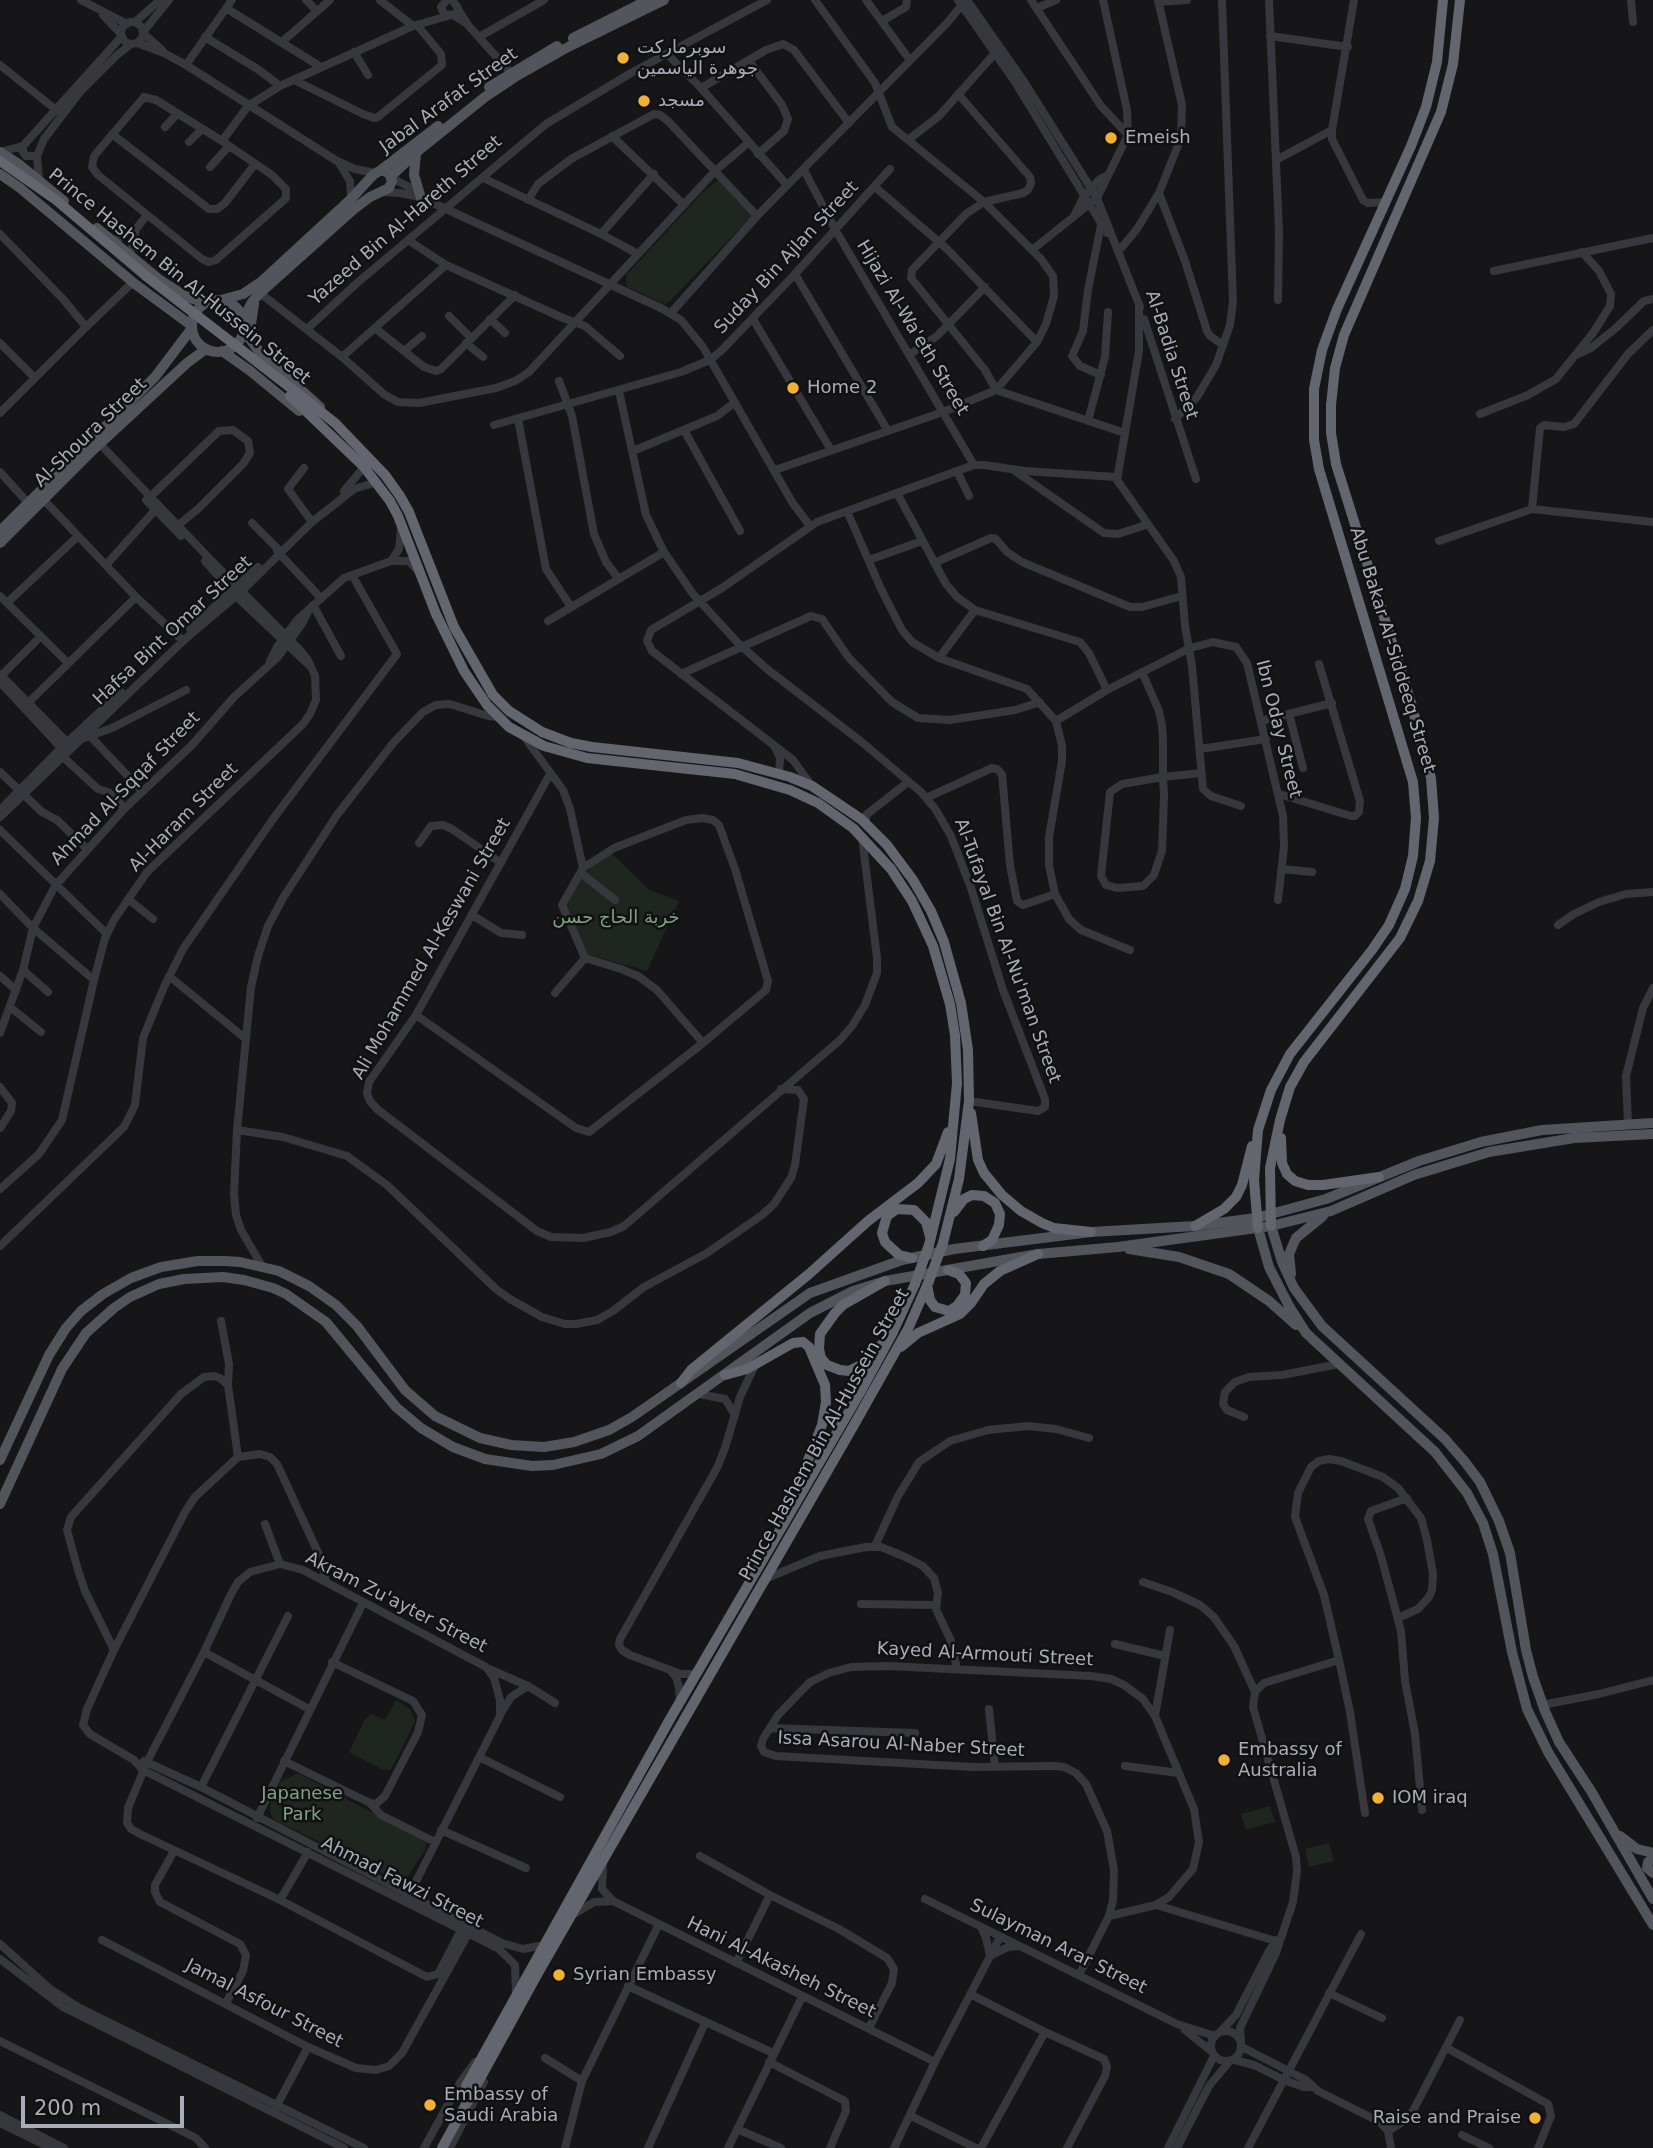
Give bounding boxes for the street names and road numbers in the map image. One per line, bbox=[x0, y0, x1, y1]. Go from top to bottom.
street label: Jabal Arafat Street bbox=[376, 44, 522, 158]
street label: Yazeed Bin Al-Hareth Street bbox=[305, 131, 507, 311]
street label: Prince Hashem Bin Al-Hussein Street bbox=[44, 165, 314, 389]
street label: Suday Bin Ajlan Street bbox=[710, 177, 864, 339]
street label: Hijazi Al-Wa'eth Street bbox=[851, 237, 973, 419]
street label: Al-Badia Street bbox=[1140, 288, 1202, 422]
street label: Al-Shoura Street bbox=[30, 374, 152, 492]
street label: Abu Bakar Al-Siddeeq Street bbox=[1344, 525, 1440, 775]
street label: Hafsa Bint Omar Street bbox=[89, 552, 257, 710]
street label: Ibn Oday Street bbox=[1250, 658, 1306, 800]
street label: Ahmad Al-Sqqaf Street bbox=[47, 708, 205, 870]
street label: Al-Haram Street bbox=[125, 759, 243, 877]
street label: Ali Mohammed Al-Keswani Street bbox=[348, 815, 516, 1083]
street label: Al-Tufayal Bin Al-Nu'man Street bbox=[949, 816, 1065, 1086]
street label: Prince Hashem Bin Al-Hussein Street bbox=[735, 1285, 915, 1585]
street label: Akram Zu'ayter Street bbox=[302, 1548, 490, 1658]
street label: Kayed Al-Armouti Street bbox=[876, 1639, 1094, 1671]
street label: Issa Asarou Al-Naber Street bbox=[777, 1728, 1025, 1762]
street label: Ahmad Fawzi Street bbox=[317, 1833, 487, 1933]
street label: Sulayman Arar Street bbox=[966, 1895, 1150, 1999]
street label: Hani Al-Akasheh Street bbox=[683, 1913, 879, 2023]
street label: Jamal Asfour Street bbox=[182, 1955, 346, 2053]

